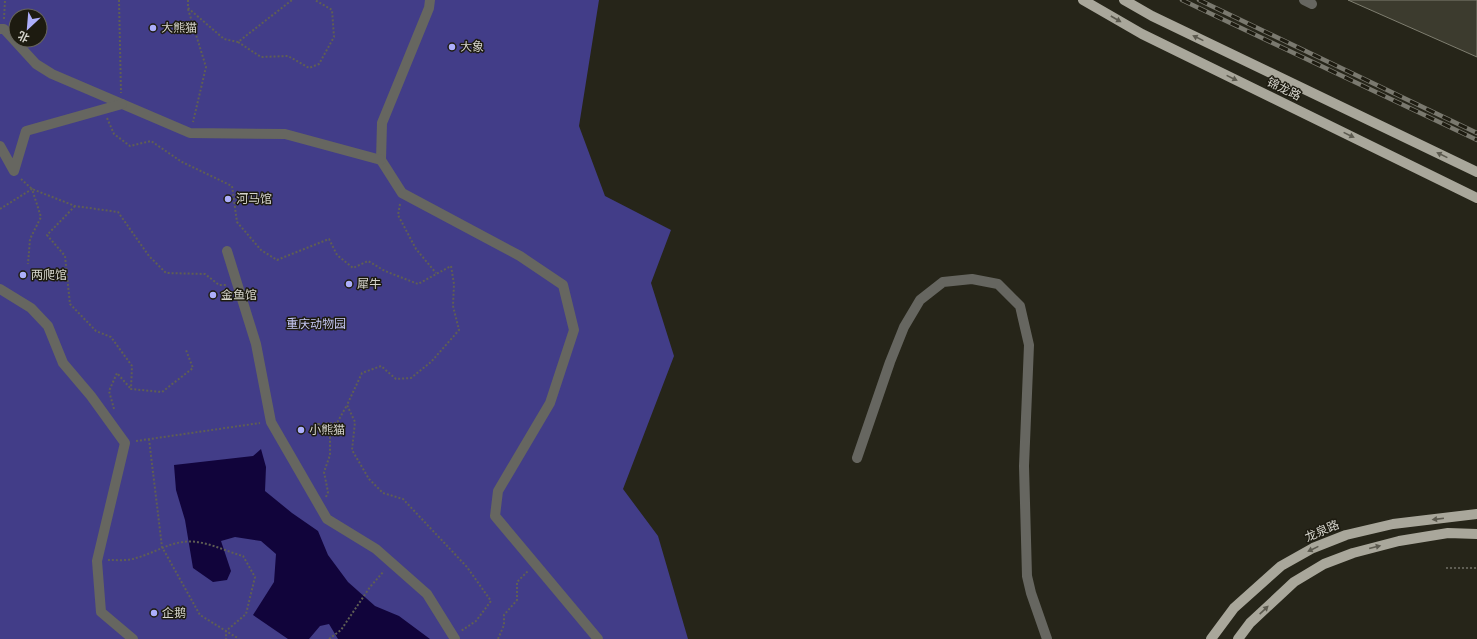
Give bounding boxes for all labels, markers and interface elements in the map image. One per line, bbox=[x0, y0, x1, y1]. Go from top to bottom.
north arrow bbox=[8, 8, 48, 48]
one-way arrow bbox=[1111, 16, 1122, 23]
place label: 大熊猫 bbox=[161, 21, 197, 35]
marker: 大熊猫 bbox=[148, 23, 158, 33]
text: 北 bbox=[16, 29, 31, 45]
one-way arrow bbox=[1193, 35, 1204, 41]
place label: 大象 bbox=[460, 40, 484, 54]
marker: 大象 bbox=[447, 42, 457, 52]
one-way arrow bbox=[1227, 75, 1238, 81]
street label: 锦龙路 bbox=[1265, 75, 1303, 103]
one-way arrow bbox=[1343, 132, 1355, 138]
one-way arrow bbox=[1436, 152, 1448, 158]
place label: 河马馆 bbox=[236, 192, 272, 206]
marker: 河马馆 bbox=[223, 194, 233, 204]
place label: 两爬馆 bbox=[31, 268, 67, 282]
marker: 两爬馆 bbox=[18, 270, 28, 280]
place label: 犀牛 bbox=[357, 277, 381, 291]
marker: 犀牛 bbox=[344, 279, 354, 289]
place label: 金鱼馆 bbox=[221, 288, 257, 302]
marker: 金鱼馆 bbox=[208, 290, 218, 300]
park label: 重庆动物园 bbox=[286, 317, 346, 331]
place label: 小熊猫 bbox=[309, 423, 345, 437]
marker: 小熊猫 bbox=[296, 425, 306, 435]
one-way arrow bbox=[1432, 515, 1444, 522]
street label: 龙泉路 bbox=[1303, 518, 1341, 544]
one-way arrow bbox=[1369, 544, 1381, 550]
one-way arrow bbox=[1307, 546, 1318, 552]
one-way arrow bbox=[1259, 605, 1269, 615]
place label: 企鹅 bbox=[162, 606, 186, 620]
marker: 企鹅 bbox=[149, 608, 159, 618]

